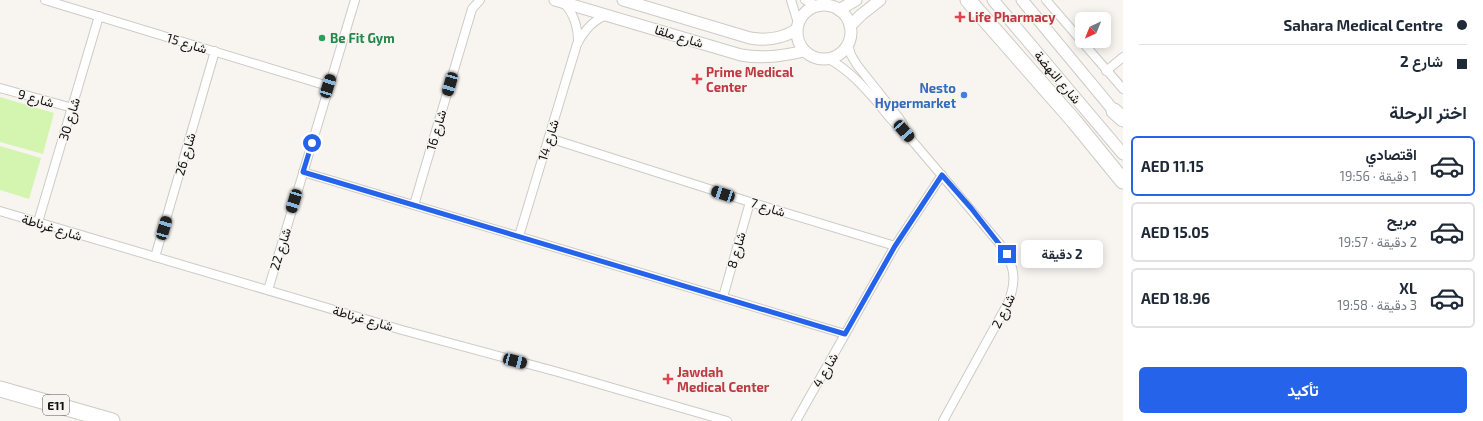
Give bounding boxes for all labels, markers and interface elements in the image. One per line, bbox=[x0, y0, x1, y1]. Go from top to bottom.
place label: Life Pharmacy bbox=[968, 9, 1056, 25]
marker: Life Pharmacy bbox=[955, 12, 965, 22]
north arrow bbox=[1075, 12, 1111, 48]
map controls bbox=[1075, 12, 1111, 48]
text: Sahara Medical Centre bbox=[1283, 16, 1443, 34]
street label: شارع ملقا bbox=[652, 21, 705, 53]
street label: شارع 15 bbox=[164, 29, 209, 59]
place label: Be Fit Gym bbox=[330, 30, 395, 46]
marker: Be Fit Gym bbox=[317, 33, 327, 43]
street label: شارع النهضة bbox=[1030, 47, 1085, 108]
text: شارع 2 bbox=[1400, 52, 1443, 70]
place label: Prime Medical Center bbox=[706, 64, 794, 95]
car bbox=[441, 71, 459, 97]
car bbox=[319, 73, 337, 99]
marker: Prime Medical Center bbox=[691, 73, 703, 85]
place label: Nesto Hypermarket bbox=[875, 80, 957, 111]
street label: شارع 9 bbox=[16, 86, 56, 112]
marker: Nesto Hypermarket bbox=[959, 90, 969, 100]
street label: شارع 30 bbox=[55, 96, 85, 143]
text: اختر الرحلة bbox=[1389, 101, 1467, 123]
street label: شارع 16 bbox=[423, 108, 451, 153]
street label: شارع 14 bbox=[534, 117, 564, 163]
car bbox=[892, 118, 916, 144]
street label: شارع 26 bbox=[171, 131, 201, 178]
route start bbox=[303, 134, 321, 152]
text: اقتصادي bbox=[1365, 145, 1417, 163]
icon: car bbox=[1429, 148, 1465, 184]
text: AED 11.15 bbox=[1141, 157, 1204, 175]
text: 1 دقيقة · 19:56 bbox=[1340, 168, 1417, 184]
car bbox=[710, 185, 736, 203]
car bbox=[285, 188, 303, 214]
street label: شارع 7 bbox=[748, 194, 787, 222]
street label: شارع غرناطة bbox=[19, 210, 84, 246]
text: مريح bbox=[1387, 211, 1417, 229]
icon: car bbox=[1429, 214, 1465, 250]
car bbox=[155, 215, 173, 241]
text: AED 15.05 bbox=[1141, 223, 1209, 241]
street label: شارع 22 bbox=[266, 226, 296, 273]
street label: شارع 8 bbox=[723, 230, 751, 271]
text: 2 دقيقة · 19:57 bbox=[1339, 234, 1417, 250]
callout: 2 دقيقة bbox=[1021, 240, 1103, 268]
route end bbox=[998, 245, 1016, 263]
text: 2 دقيقة bbox=[1041, 246, 1083, 262]
text: XL bbox=[1399, 279, 1417, 297]
icon: car bbox=[1429, 280, 1465, 316]
text: AED 18.96 bbox=[1141, 289, 1210, 307]
street label: شارع 2 bbox=[988, 291, 1020, 332]
text: 3 دقيقة · 19:58 bbox=[1337, 297, 1417, 313]
street label: شارع غرناطة bbox=[330, 302, 395, 336]
street label: شارع 4 bbox=[809, 350, 843, 391]
car bbox=[502, 352, 528, 370]
place label: Jawdah Medical Center bbox=[677, 364, 770, 395]
button: تأكيد bbox=[1139, 367, 1467, 413]
marker: Jawdah Medical Center bbox=[662, 373, 674, 385]
road number: E11 bbox=[43, 395, 69, 415]

